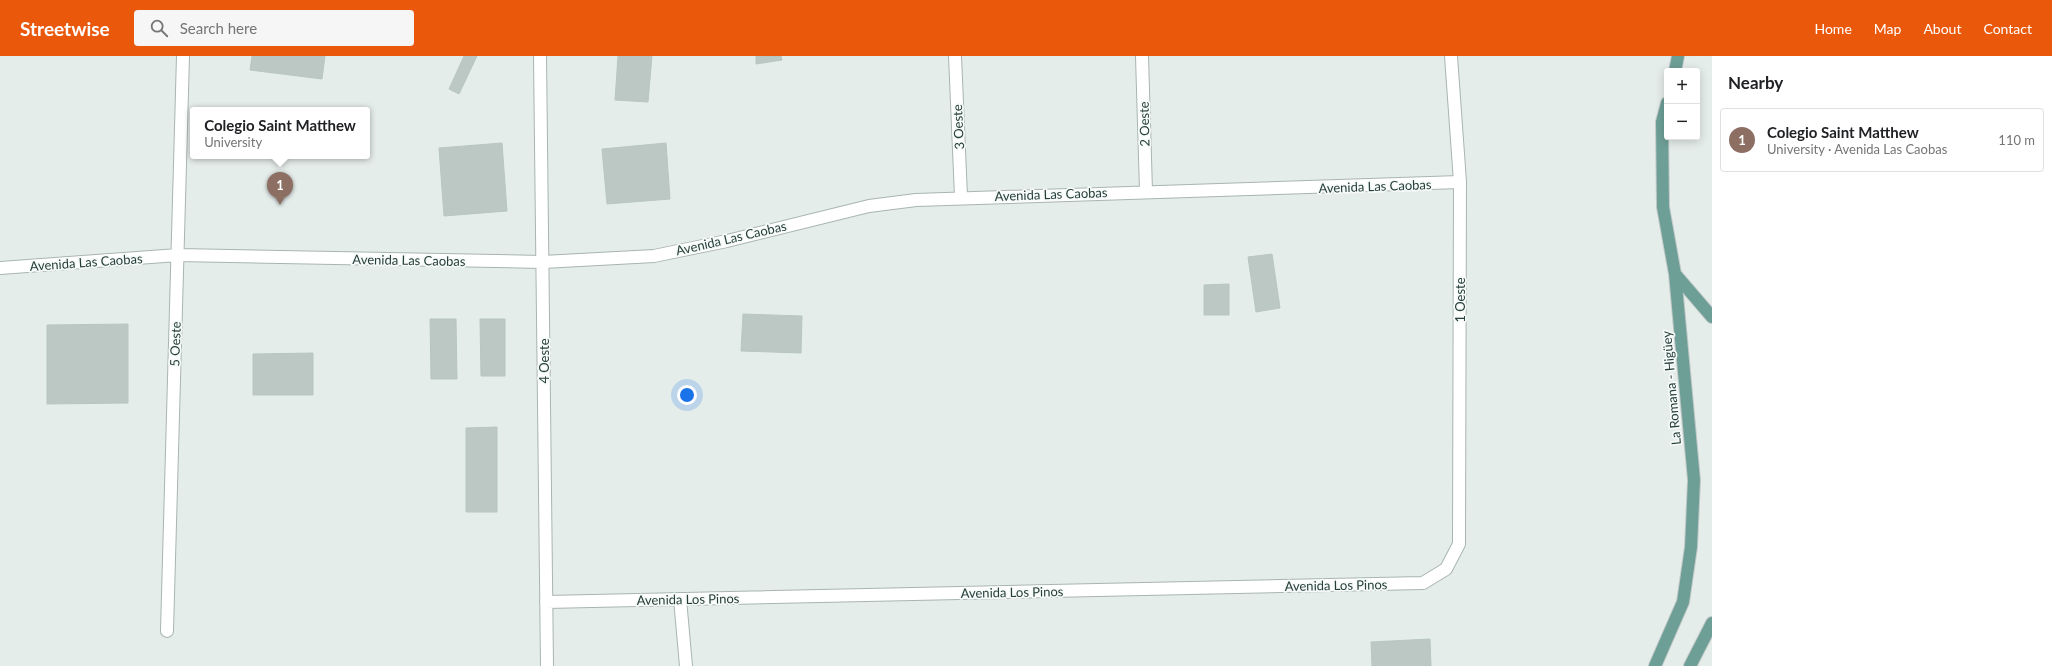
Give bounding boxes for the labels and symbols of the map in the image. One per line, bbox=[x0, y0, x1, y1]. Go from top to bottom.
street label: 2 Oeste bbox=[1136, 101, 1152, 147]
street label: 3 Oeste bbox=[949, 104, 967, 150]
pin: 1 bbox=[267, 172, 293, 205]
street label: Avenida Las Caobas bbox=[1318, 176, 1432, 196]
street label: Avenida Las Caobas bbox=[994, 184, 1108, 204]
street label: Avenida Las Caobas bbox=[674, 217, 788, 259]
street label: Avenida Las Caobas bbox=[29, 250, 143, 274]
street label: Avenida Las Caobas bbox=[352, 251, 466, 269]
street label: 1 Oeste bbox=[1452, 277, 1468, 323]
street label: 5 Oeste bbox=[166, 321, 184, 367]
street label: La Romana - Higüey bbox=[1658, 330, 1684, 446]
street label: 4 Oeste bbox=[536, 338, 552, 384]
your location bbox=[677, 385, 697, 405]
street label: Avenida Los Pinos bbox=[1284, 576, 1388, 594]
street label: Avenida Los Pinos bbox=[960, 583, 1064, 601]
street label: Avenida Los Pinos bbox=[636, 590, 740, 608]

